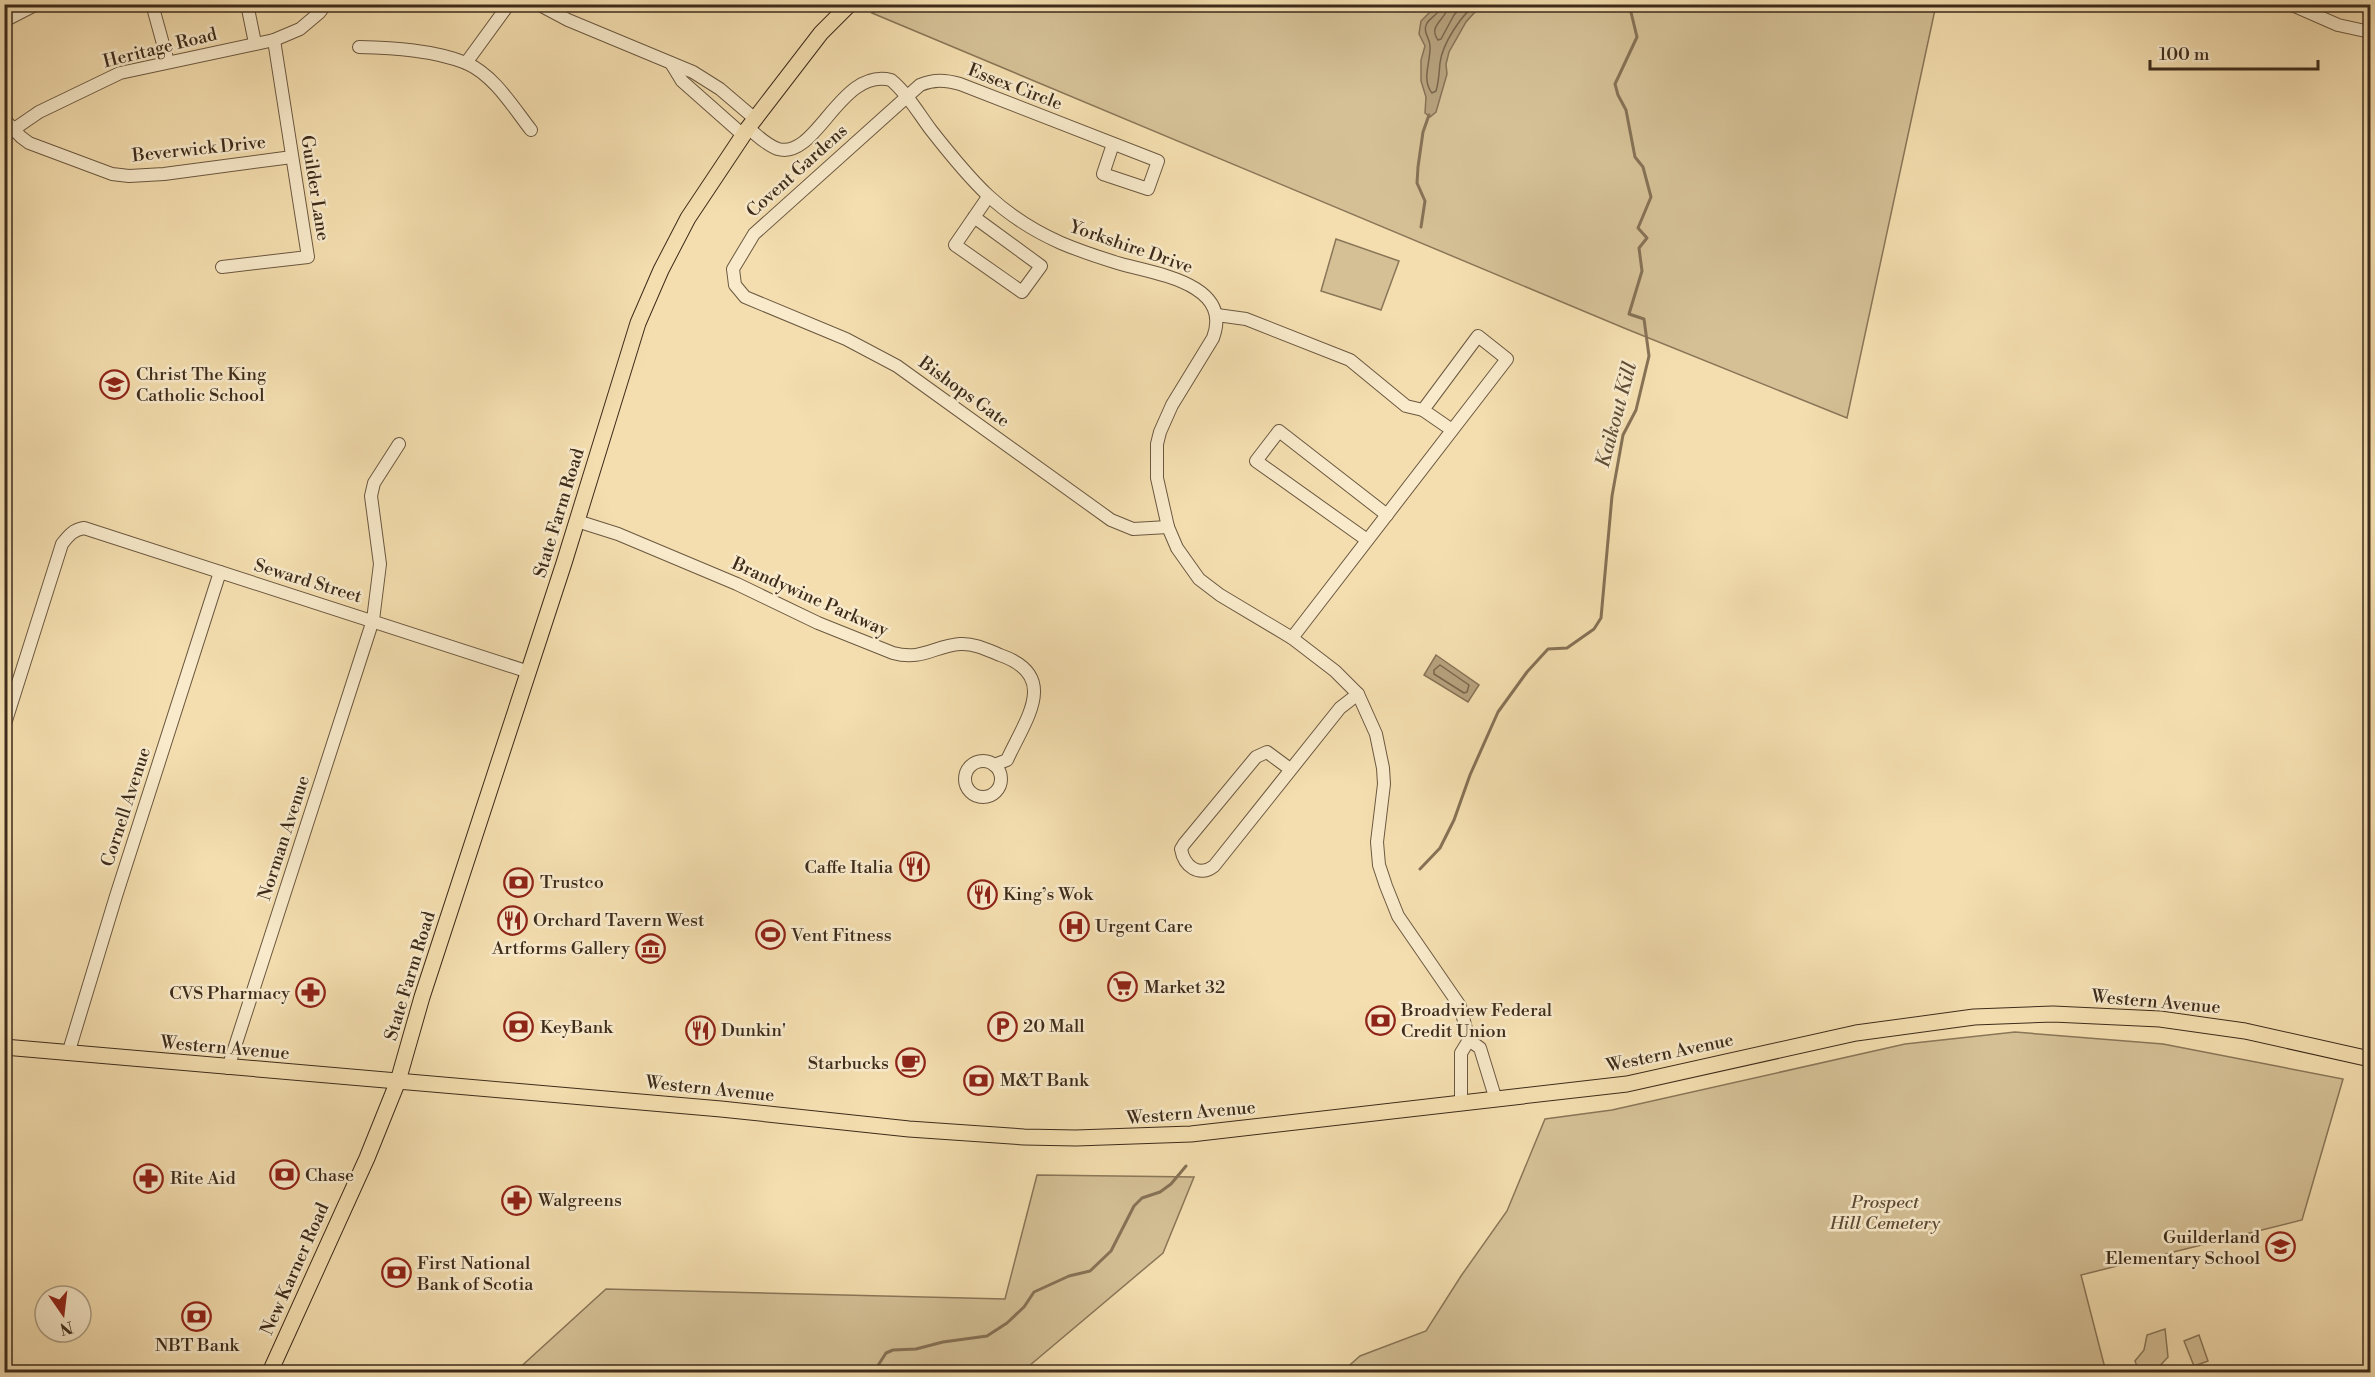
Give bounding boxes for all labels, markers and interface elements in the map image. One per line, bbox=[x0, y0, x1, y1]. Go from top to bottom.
street label: Heritage Road bbox=[101, 23, 220, 73]
scale bar bbox=[2150, 33, 2318, 71]
text: 100 m bbox=[2159, 43, 2210, 66]
street label: Essex Circle bbox=[965, 58, 1065, 116]
street label: Covent Gardens bbox=[742, 119, 853, 223]
street label: Beverwick Drive bbox=[130, 131, 267, 168]
street label: Guilder Lane bbox=[295, 134, 335, 242]
street label: Yorkshire Drive bbox=[1065, 215, 1196, 279]
street label: Bishops Gate bbox=[913, 351, 1014, 433]
water label: Kaikout Kill bbox=[1591, 359, 1643, 471]
place label: Christ The King Catholic School bbox=[136, 363, 267, 407]
school or university icon: Christ The King Catholic School bbox=[99, 368, 131, 400]
street label: State Farm Road bbox=[528, 445, 590, 581]
street label: Brandywine Parkway bbox=[727, 552, 892, 642]
street label: Seward Street bbox=[251, 554, 365, 608]
street label: Cornell Avenue bbox=[96, 744, 156, 870]
street label: Norman Avenue bbox=[253, 773, 315, 903]
restaurant icon: Caffe Italia bbox=[898, 851, 930, 883]
place label: Caffe Italia bbox=[804, 856, 894, 879]
bank icon: Trustco bbox=[503, 866, 535, 898]
place label: Trustco bbox=[540, 871, 604, 894]
restaurant icon: King’s Wok bbox=[966, 878, 998, 910]
place label: King’s Wok bbox=[1003, 883, 1094, 906]
restaurant icon: Orchard Tavern West bbox=[496, 904, 528, 936]
street label: State Farm Road bbox=[379, 908, 441, 1044]
place label: Orchard Tavern West bbox=[533, 909, 705, 932]
hospital icon: Urgent Care bbox=[1058, 910, 1090, 942]
place label: Urgent Care bbox=[1095, 915, 1193, 938]
sports icon: Vent Fitness bbox=[754, 919, 786, 951]
place label: Vent Fitness bbox=[790, 924, 892, 947]
museum icon: Artforms Gallery bbox=[635, 932, 667, 964]
place label: Artforms Gallery bbox=[491, 937, 630, 960]
supermarket icon: Market 32 bbox=[1107, 971, 1139, 1003]
place label: Market 32 bbox=[1144, 976, 1225, 999]
pharmacy icon: CVS Pharmacy bbox=[295, 977, 327, 1009]
place label: CVS Pharmacy bbox=[169, 982, 290, 1005]
street label: Western Avenue bbox=[2090, 985, 2221, 1019]
place label: Broadview Federal Credit Union bbox=[1400, 999, 1553, 1043]
bank icon: Broadview Federal Credit Union bbox=[1364, 1004, 1396, 1036]
parking icon: 20 Mall bbox=[986, 1010, 1018, 1042]
bank icon: KeyBank bbox=[503, 1011, 535, 1043]
restaurant icon: Dunkin' bbox=[684, 1014, 716, 1046]
place label: 20 Mall bbox=[1023, 1015, 1085, 1038]
place label: KeyBank bbox=[540, 1016, 614, 1039]
place label: Dunkin' bbox=[721, 1019, 786, 1042]
street label: Western Avenue bbox=[1603, 1028, 1736, 1078]
street label: Western Avenue bbox=[159, 1031, 290, 1065]
cafe icon: Starbucks bbox=[894, 1047, 926, 1079]
place label: Starbucks bbox=[808, 1052, 889, 1075]
bank icon: M&T Bank bbox=[963, 1064, 995, 1096]
place label: M&T Bank bbox=[1000, 1069, 1090, 1092]
street label: Western Avenue bbox=[643, 1071, 776, 1107]
street label: Western Avenue bbox=[1125, 1096, 1256, 1130]
bank icon: Chase bbox=[268, 1159, 300, 1191]
pharmacy icon: Rite Aid bbox=[133, 1162, 165, 1194]
place label: Chase bbox=[305, 1164, 354, 1187]
place label: Rite Aid bbox=[170, 1167, 236, 1190]
pharmacy icon: Walgreens bbox=[501, 1184, 533, 1216]
place label: Walgreens bbox=[537, 1189, 622, 1212]
park label: Prospect Hill Cemetery bbox=[1829, 1191, 1941, 1235]
street label: New Karner Road bbox=[256, 1199, 335, 1339]
place label: Guilderland Elementary School bbox=[2105, 1226, 2261, 1270]
school or university icon: Guilderland Elementary School bbox=[2265, 1231, 2297, 1263]
place label: First National Bank of Scotia bbox=[416, 1252, 534, 1296]
bank icon: First National Bank of Scotia bbox=[380, 1257, 412, 1289]
north arrow bbox=[33, 1284, 93, 1344]
bank icon: NBT Bank bbox=[181, 1300, 213, 1332]
text: N bbox=[57, 1316, 75, 1339]
place label: NBT Bank bbox=[155, 1334, 241, 1357]

